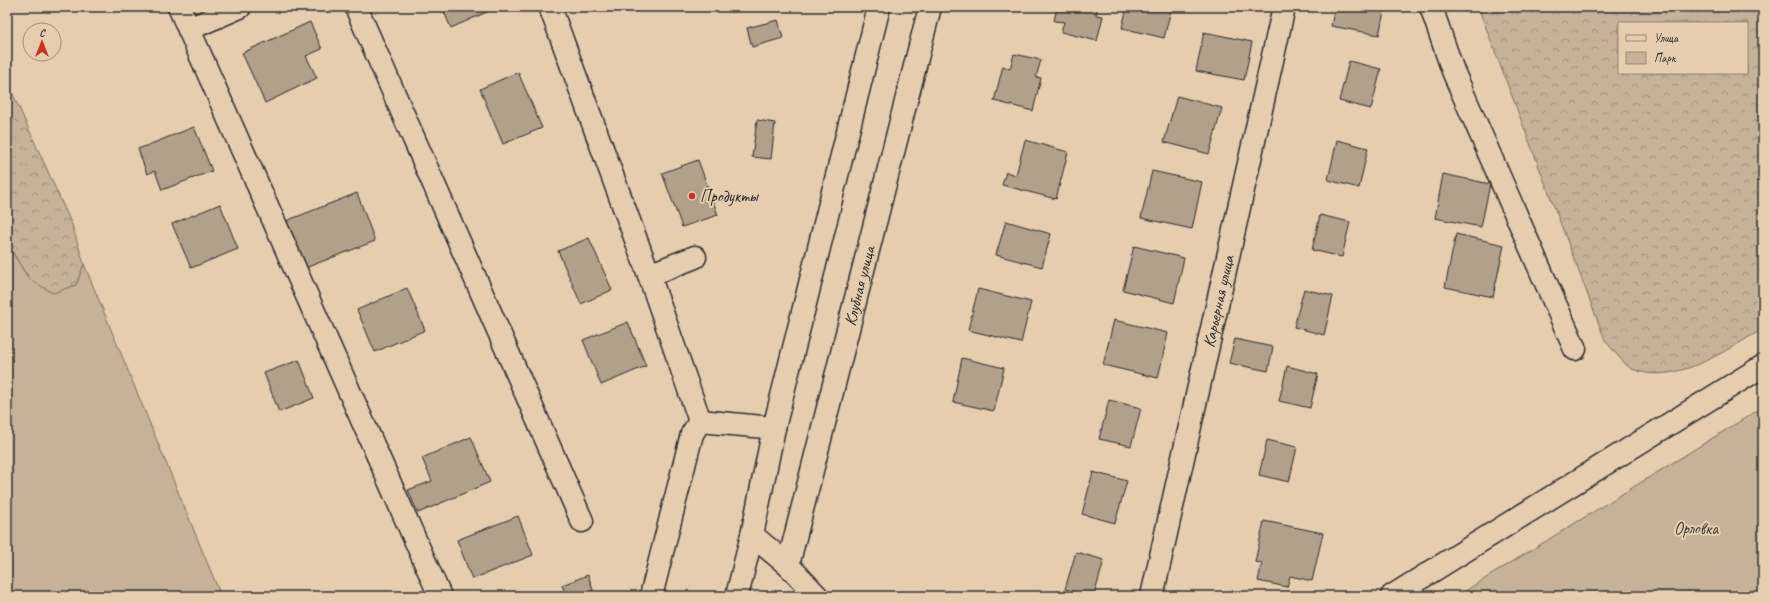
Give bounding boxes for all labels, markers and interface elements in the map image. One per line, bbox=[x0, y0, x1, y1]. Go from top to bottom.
north arrow bbox=[22, 22, 62, 62]
legend bbox=[1618, 22, 1748, 74]
text: С bbox=[39, 25, 46, 39]
text: Улица bbox=[1654, 30, 1679, 46]
text: Парк bbox=[1654, 50, 1677, 66]
place label: Продукты bbox=[700, 186, 760, 207]
marker: Продукты bbox=[687, 191, 697, 201]
street label: Клубная улица bbox=[839, 242, 880, 328]
street label: Карьерная улица bbox=[1198, 252, 1239, 349]
park label: Орловка bbox=[1674, 518, 1719, 539]

